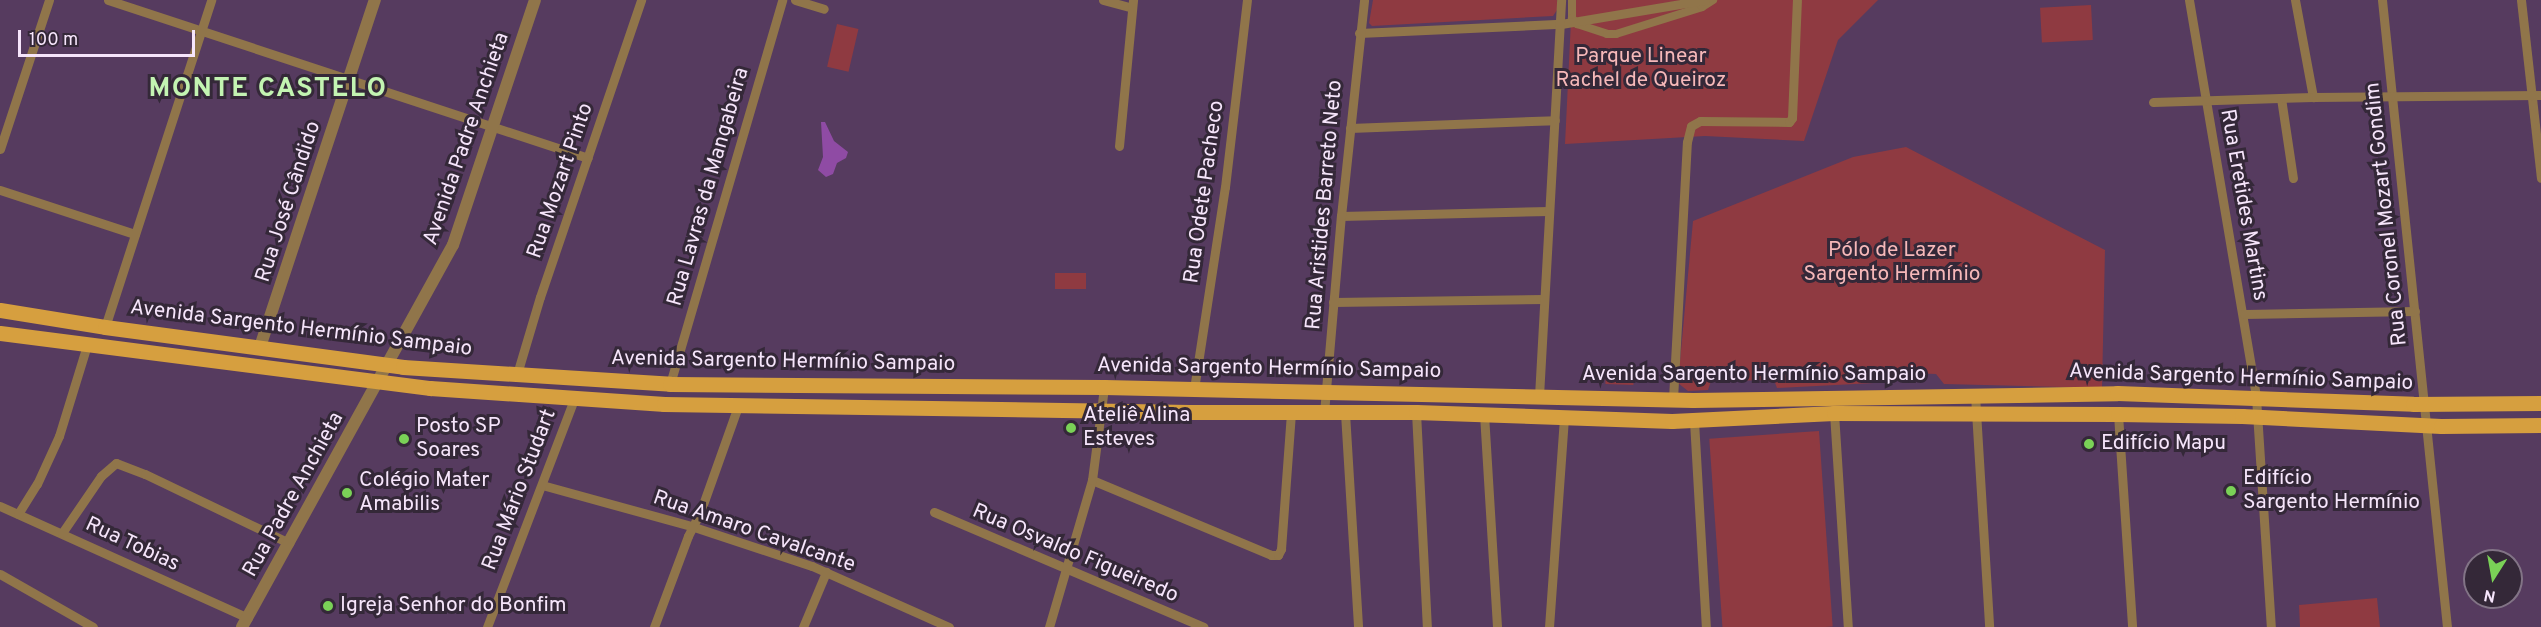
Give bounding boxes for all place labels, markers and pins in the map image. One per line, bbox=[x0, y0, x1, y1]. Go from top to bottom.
place label: Ateliê Alina Esteves bbox=[1083, 403, 1191, 453]
place label: Posto SP Soares bbox=[416, 414, 501, 464]
marker: Ateliê Alina Esteves bbox=[1064, 421, 1078, 435]
place label: Edifício Mapu bbox=[2101, 431, 2226, 457]
marker: Posto SP Soares bbox=[397, 432, 411, 446]
marker: Edifício Mapu bbox=[2082, 437, 2096, 451]
place label: Edifício Sargento Hermínio bbox=[2243, 466, 2420, 516]
place label: Colégio Mater Amabilis bbox=[359, 468, 489, 518]
marker: Edifício Sargento Hermínio bbox=[2224, 484, 2238, 498]
marker: Colégio Mater Amabilis bbox=[340, 486, 354, 500]
place label: Igreja Senhor do Bonfim bbox=[340, 593, 567, 619]
marker: Igreja Senhor do Bonfim bbox=[321, 599, 335, 613]

